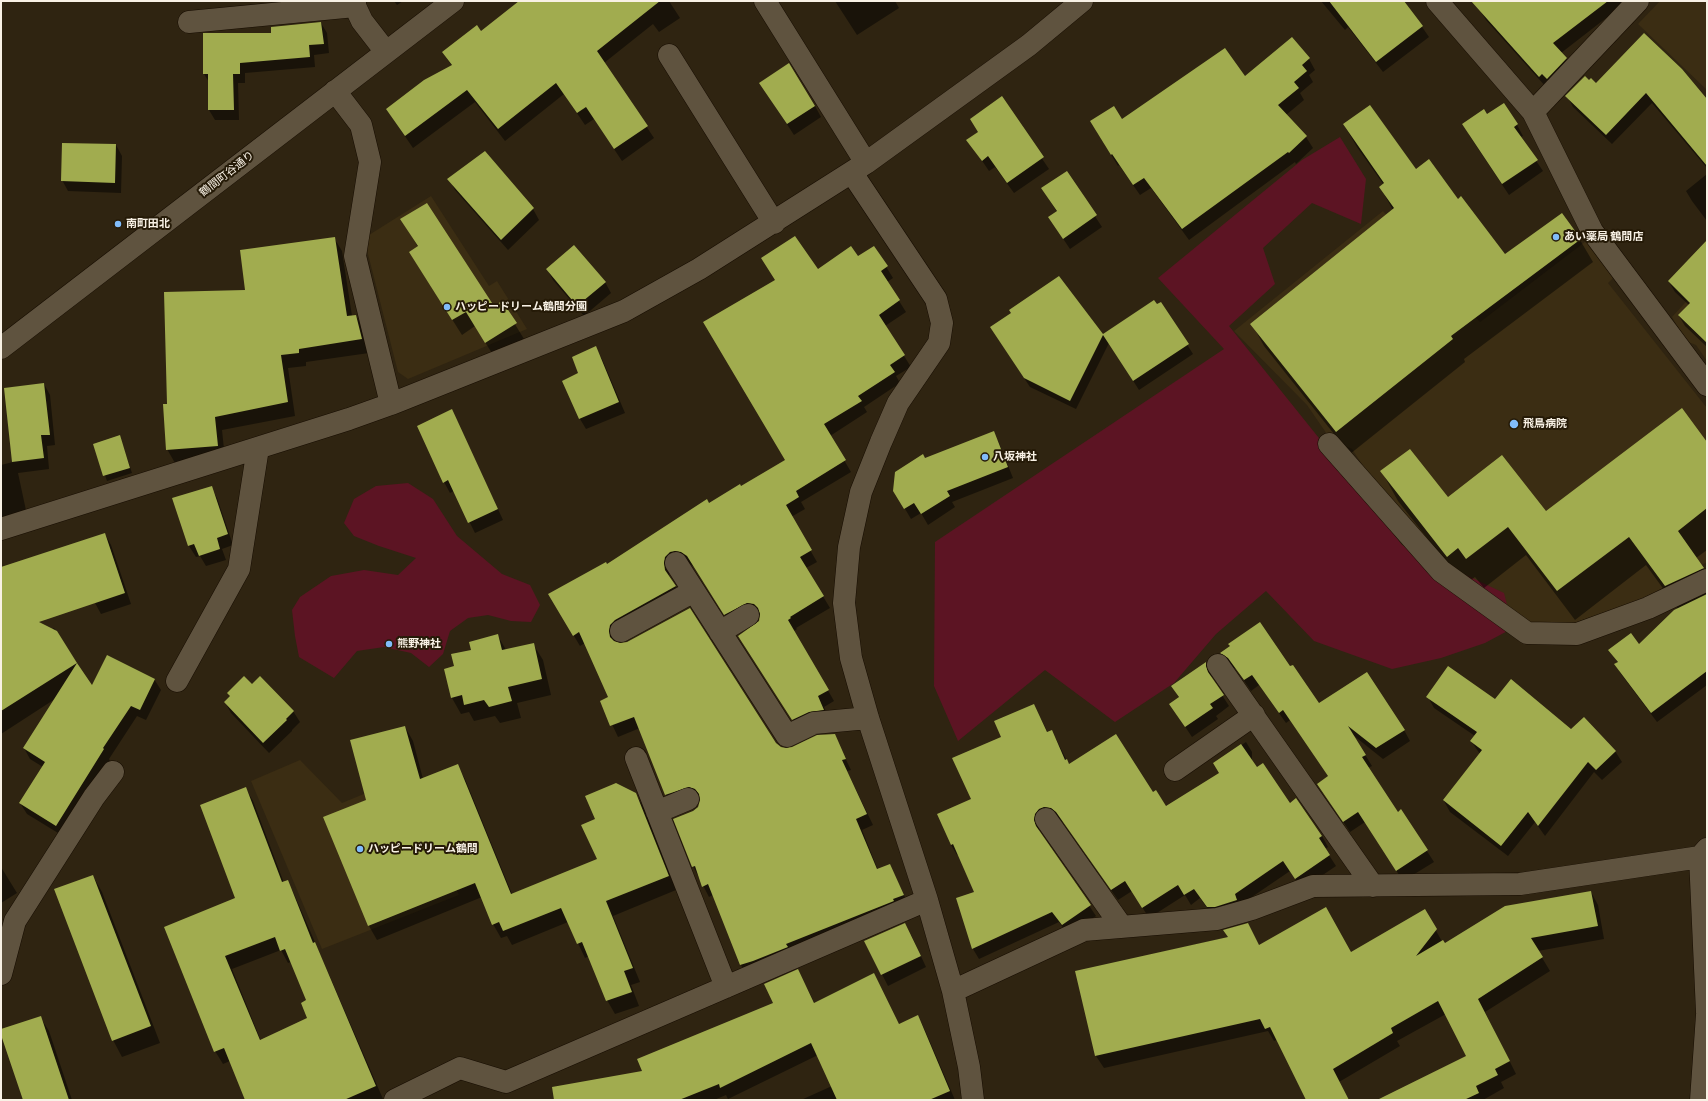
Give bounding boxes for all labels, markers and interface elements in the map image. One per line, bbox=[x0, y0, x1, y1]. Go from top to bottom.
street label: 鶴間町谷通り bbox=[197, 148, 257, 200]
place label: 南町田北 bbox=[126, 217, 170, 231]
marker: 南町田北 bbox=[113, 219, 123, 229]
place label: あい薬局 鶴間店 bbox=[1564, 230, 1643, 244]
marker: あい薬局 鶴間店 bbox=[1551, 232, 1561, 242]
place label: ハッピードリーム鶴間分園 bbox=[455, 300, 587, 314]
marker: ハッピードリーム鶴間分園 bbox=[442, 302, 452, 312]
place label: 飛鳥病院 bbox=[1523, 417, 1567, 431]
marker: 飛鳥病院 bbox=[1508, 418, 1520, 430]
place label: 八坂神社 bbox=[993, 450, 1037, 464]
marker: 八坂神社 bbox=[980, 452, 990, 462]
place label: 熊野神社 bbox=[397, 637, 441, 651]
marker: 熊野神社 bbox=[384, 639, 394, 649]
place label: ハッピードリーム鶴間 bbox=[368, 842, 478, 856]
marker: ハッピードリーム鶴間 bbox=[355, 844, 365, 854]

